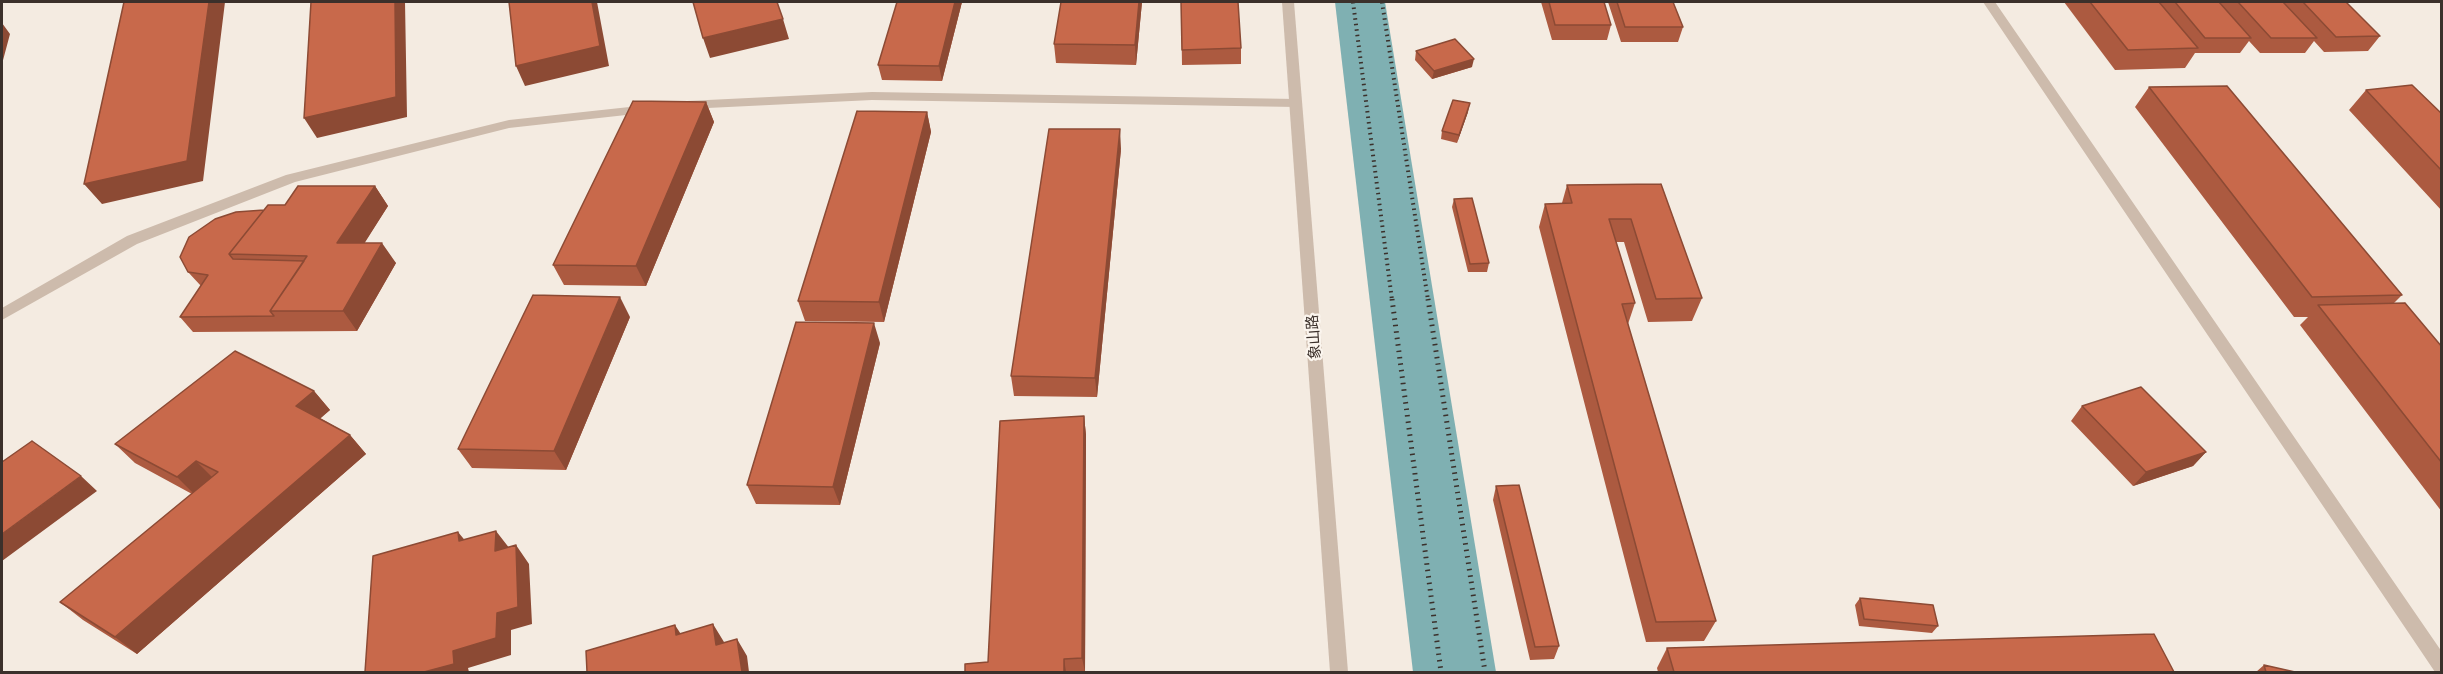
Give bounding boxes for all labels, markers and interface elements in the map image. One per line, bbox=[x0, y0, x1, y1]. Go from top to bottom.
street label: 象山路 bbox=[1303, 314, 1325, 360]

